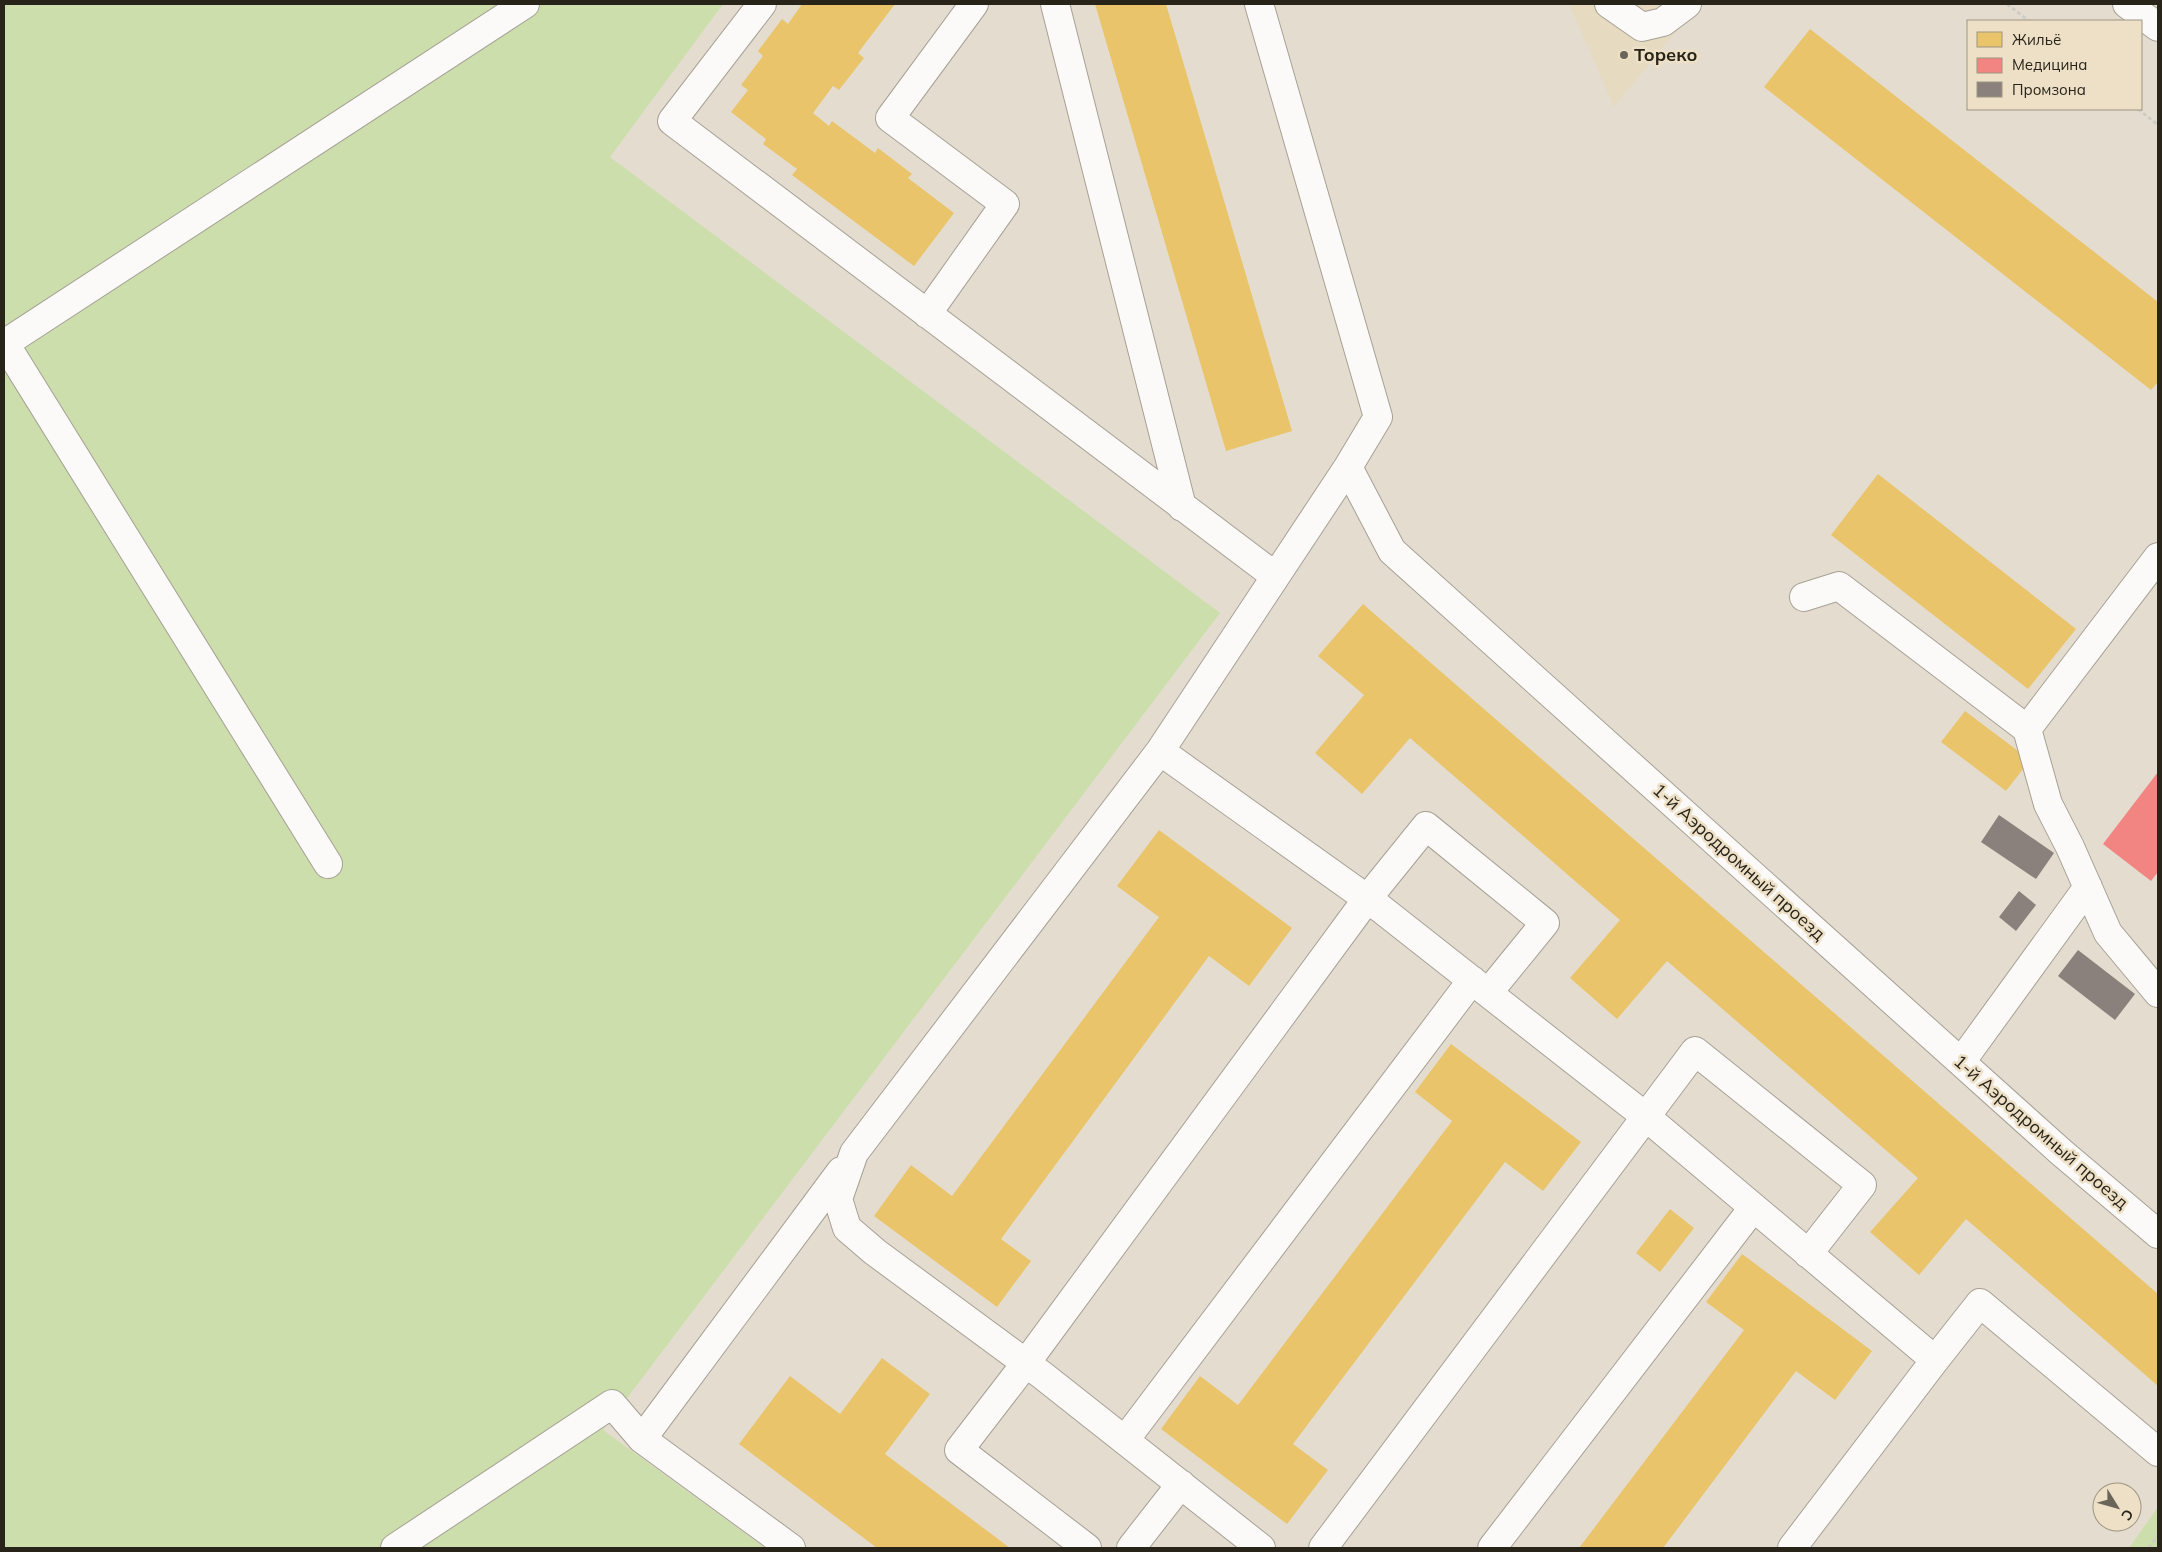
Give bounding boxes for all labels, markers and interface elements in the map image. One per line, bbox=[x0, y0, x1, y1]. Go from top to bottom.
legend bbox=[1967, 20, 2142, 110]
text: Жильё bbox=[2012, 30, 2061, 49]
place label: Тореко bbox=[1634, 43, 1697, 66]
marker: Тореко bbox=[1618, 49, 1630, 61]
text: Медицина bbox=[2012, 55, 2087, 74]
text: Промзона bbox=[2012, 80, 2086, 99]
street label: 1-й Аэродромный проезд bbox=[1648, 778, 1830, 945]
street label: 1-й Аэродромный проезд bbox=[1949, 1049, 2134, 1214]
north arrow bbox=[2092, 1482, 2142, 1532]
text: С bbox=[2117, 1506, 2137, 1524]

